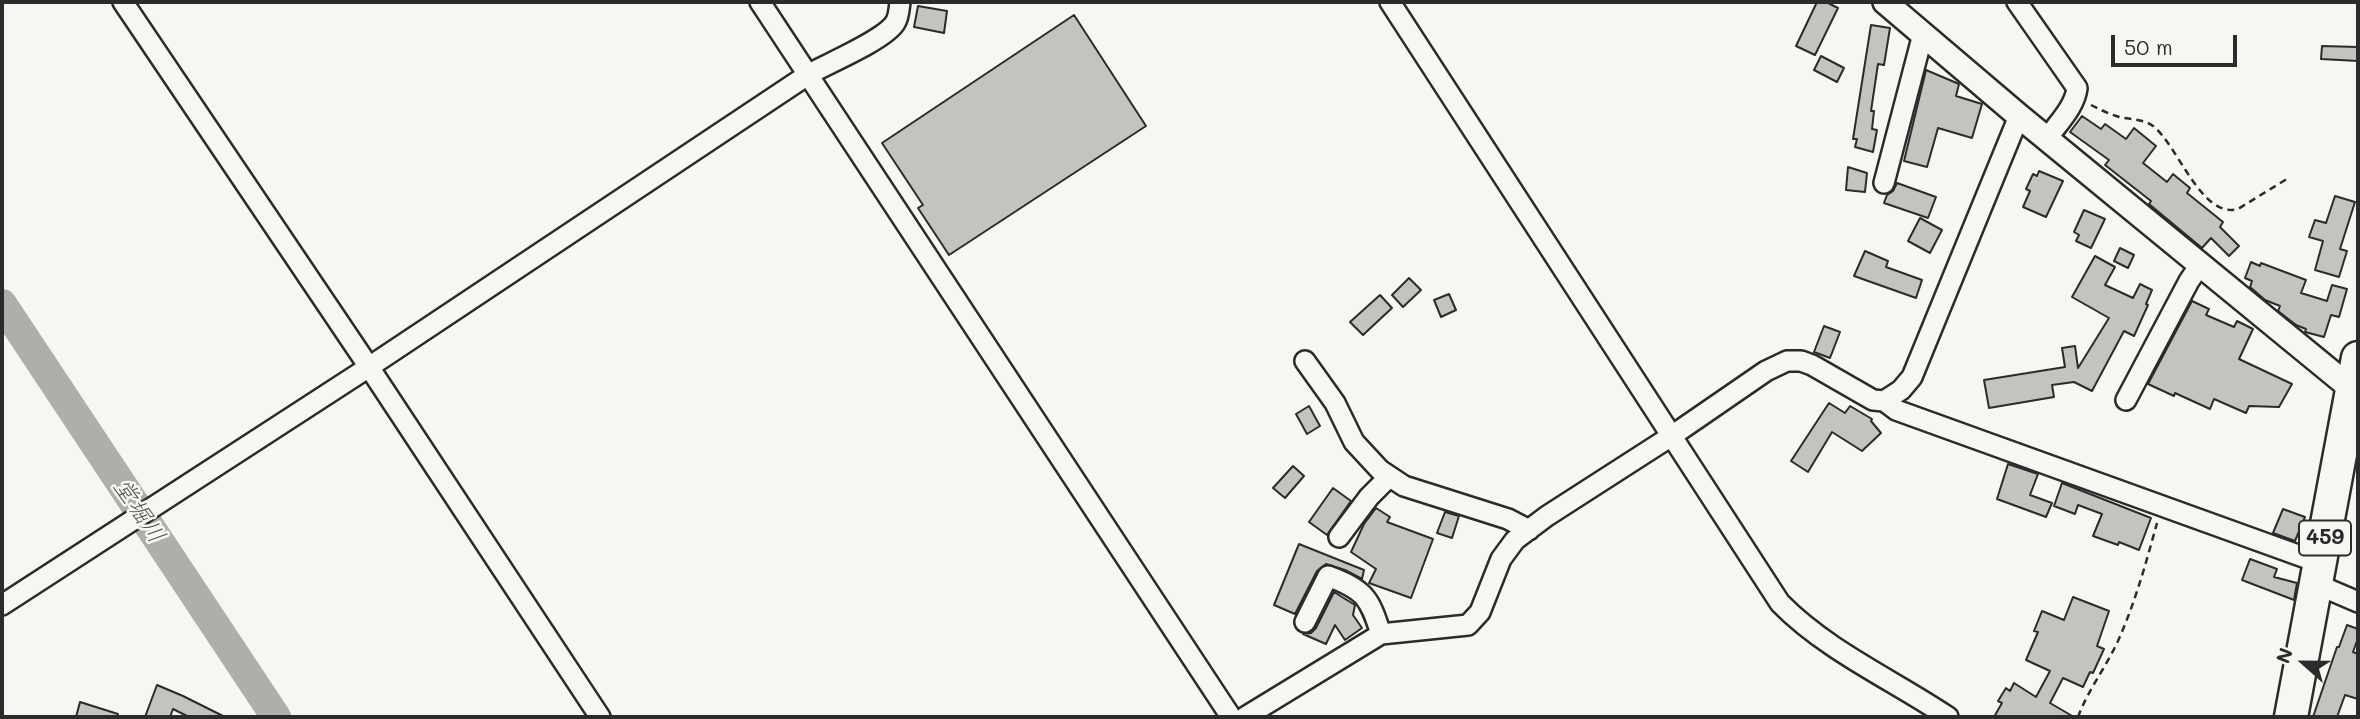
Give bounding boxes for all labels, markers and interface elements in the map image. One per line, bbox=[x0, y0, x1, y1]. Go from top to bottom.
scale bar bbox=[2115, 21, 2241, 65]
text: 50 m bbox=[2124, 33, 2173, 60]
water label: 堂堀川 bbox=[107, 473, 171, 549]
road number: 459 bbox=[2299, 520, 2351, 556]
north arrow bbox=[2269, 628, 2339, 698]
text: N bbox=[2270, 644, 2298, 667]

